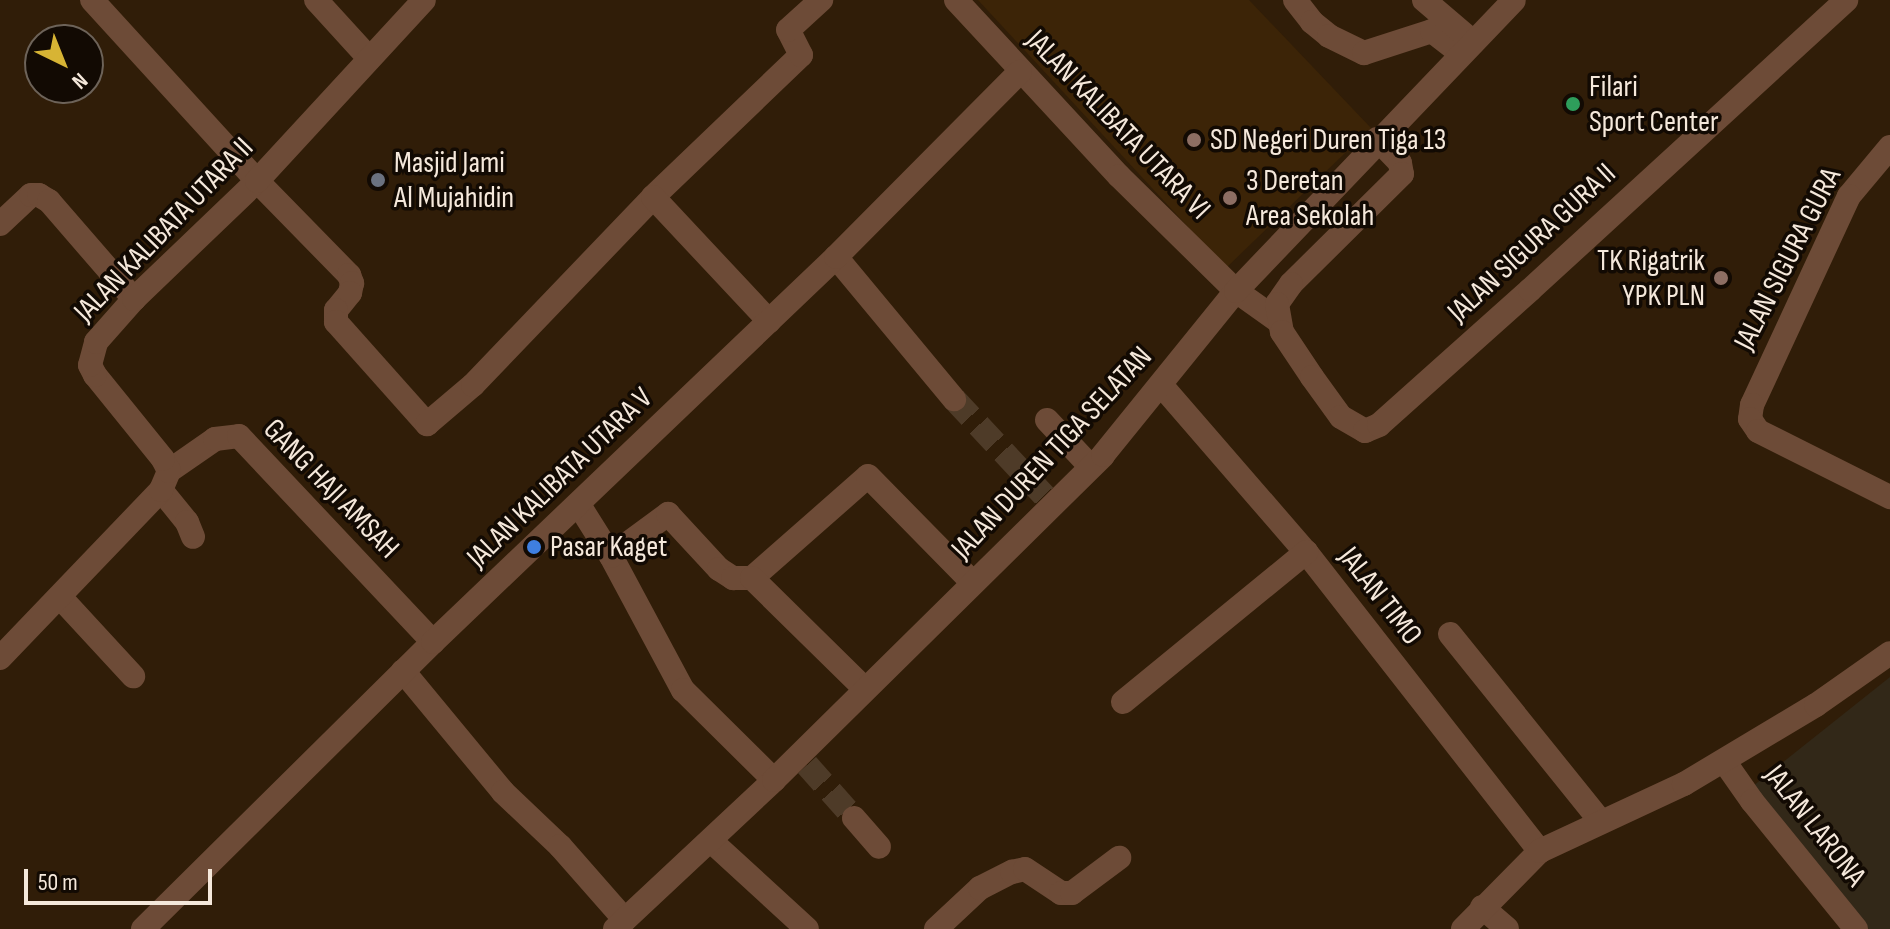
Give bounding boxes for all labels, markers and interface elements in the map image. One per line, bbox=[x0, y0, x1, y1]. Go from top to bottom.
street label: JALAN KALIBATA UTARA VI bbox=[1018, 23, 1218, 227]
north arrow bbox=[24, 24, 104, 104]
text: N bbox=[66, 67, 93, 94]
place label: Filari Sport Center bbox=[1589, 69, 1719, 140]
marker: Filari Sport Center bbox=[1564, 95, 1582, 113]
place label: SD Negeri Duren Tiga 13 bbox=[1210, 122, 1446, 158]
street label: JALAN KALIBATA UTARA II bbox=[67, 130, 261, 330]
marker: SD Negeri Duren Tiga 13 bbox=[1185, 131, 1203, 149]
place label: Masjid Jami Al Mujahidin bbox=[394, 145, 514, 216]
street label: JALAN SIGURA GURA II bbox=[1441, 156, 1623, 330]
street label: JALAN SIGURA GURA bbox=[1727, 162, 1849, 356]
place label: 3 Deretan Area Sekolah bbox=[1246, 163, 1374, 234]
marker: Masjid Jami Al Mujahidin bbox=[369, 171, 387, 189]
marker: 3 Deretan Area Sekolah bbox=[1221, 189, 1239, 207]
place label: TK Rigatrik YPK PLN bbox=[1597, 243, 1705, 314]
marker: TK Rigatrik YPK PLN bbox=[1712, 269, 1730, 287]
street label: JALAN DUREN TIGA SELATAN bbox=[944, 339, 1160, 567]
street label: JALAN KALIBATA UTARA V bbox=[460, 380, 660, 576]
street label: GANG HAJI AMSAH bbox=[256, 412, 406, 566]
place label: Pasar Kaget bbox=[550, 529, 667, 565]
marker: Pasar Kaget bbox=[525, 538, 543, 556]
street label: JALAN TIMO bbox=[1331, 540, 1429, 652]
street label: JALAN LARONA bbox=[1756, 758, 1874, 894]
scale bar bbox=[28, 853, 216, 903]
text: 50 m bbox=[38, 868, 78, 897]

